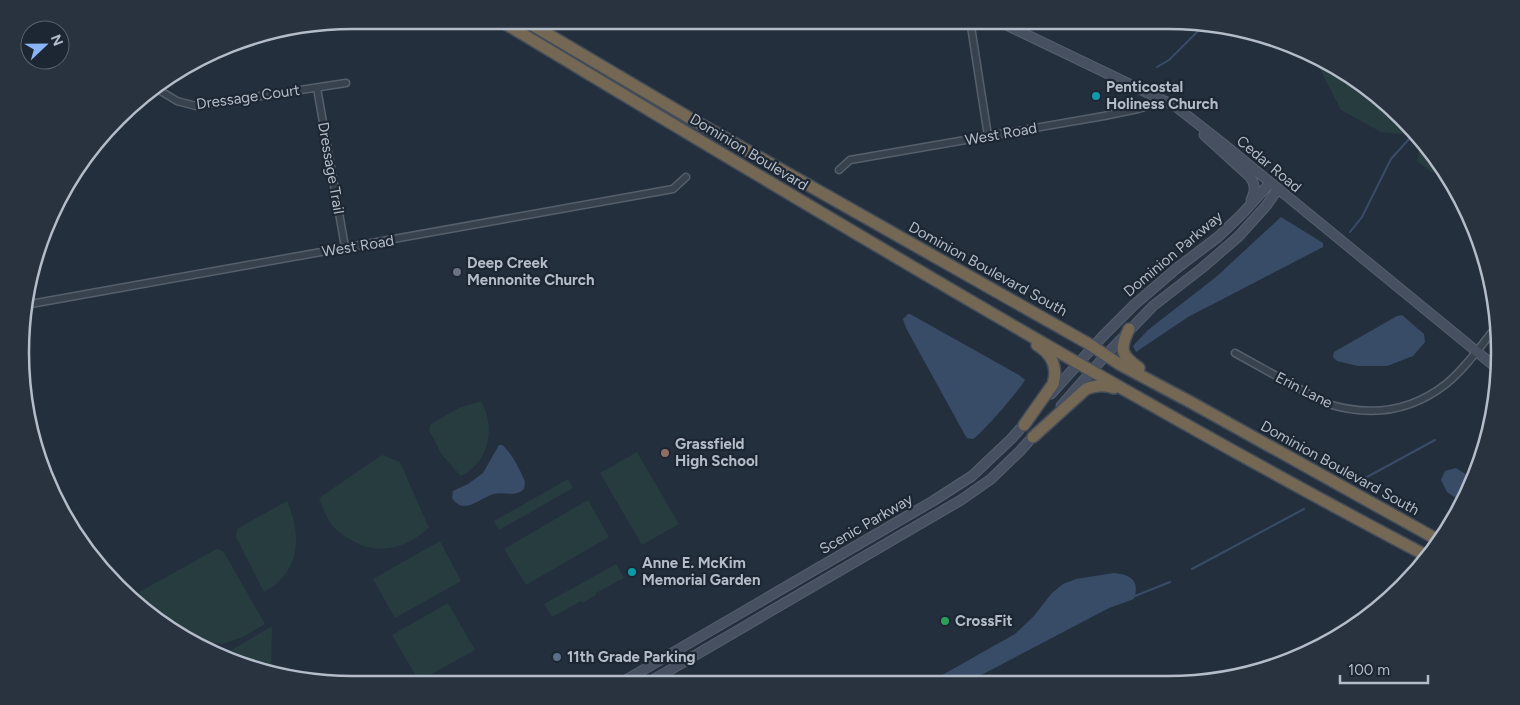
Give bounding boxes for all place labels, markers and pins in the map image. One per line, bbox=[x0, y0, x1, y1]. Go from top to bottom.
place label: Penticostal Holiness Church bbox=[1106, 78, 1218, 113]
marker: Penticostal Holiness Church bbox=[1090, 90, 1102, 102]
place label: Deep Creek Mennonite Church bbox=[467, 254, 595, 289]
marker: Deep Creek Mennonite Church bbox=[451, 266, 463, 278]
place label: Grassfield High School bbox=[675, 435, 758, 470]
marker: Grassfield High School bbox=[659, 447, 671, 459]
place label: Anne E. McKim Memorial Garden bbox=[642, 554, 760, 589]
marker: Anne E. McKim Memorial Garden bbox=[626, 566, 638, 578]
place label: CrossFit bbox=[955, 612, 1013, 630]
marker: CrossFit bbox=[939, 615, 951, 627]
place label: 11th Grade Parking bbox=[567, 648, 696, 666]
marker: 11th Grade Parking bbox=[551, 651, 563, 663]

